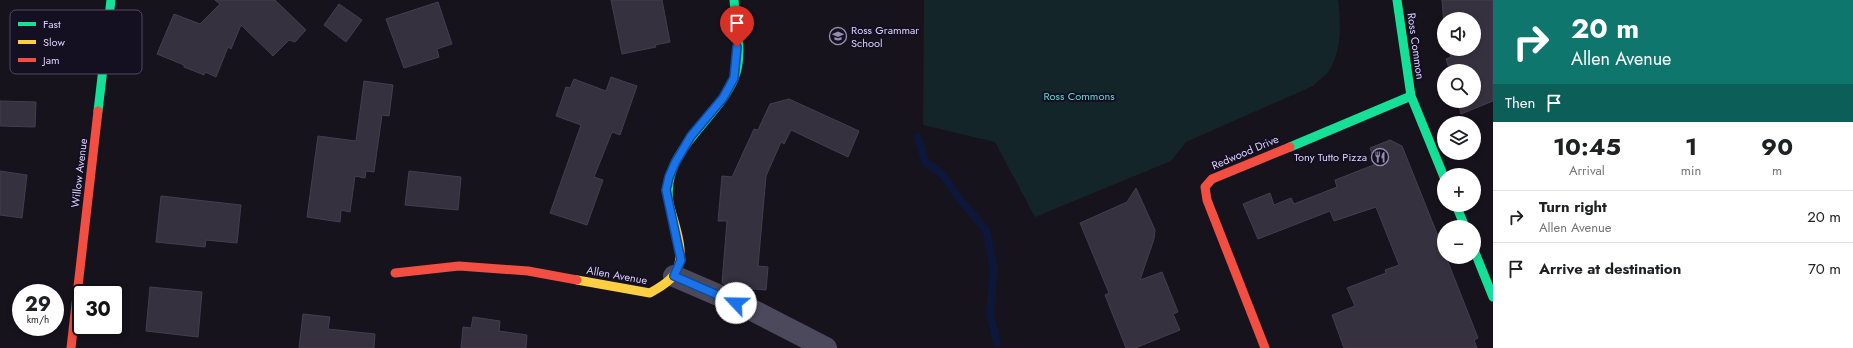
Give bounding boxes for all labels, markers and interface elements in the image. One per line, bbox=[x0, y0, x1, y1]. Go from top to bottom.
pin bbox=[720, 6, 754, 47]
text: 20 m bbox=[1571, 8, 1639, 49]
legend bbox=[10, 10, 142, 74]
icon: arrive bbox=[726, 12, 748, 34]
street label: Ross Common bbox=[1403, 12, 1429, 80]
map controls bbox=[1437, 12, 1481, 264]
button: sound bbox=[1437, 12, 1481, 56]
text: Fast bbox=[43, 16, 61, 32]
icon: right bbox=[1505, 16, 1557, 68]
place label: Ross Grammar School bbox=[851, 22, 919, 51]
school or university icon: Ross Grammar School bbox=[828, 26, 848, 46]
text: Slow bbox=[43, 34, 65, 50]
text: Allen Avenue bbox=[1571, 46, 1671, 72]
text: Jam bbox=[41, 52, 60, 68]
button: search bbox=[1437, 64, 1481, 108]
park label: Ross Commons bbox=[1043, 88, 1115, 104]
text: Then bbox=[1505, 92, 1535, 114]
icon: arrive bbox=[1543, 92, 1565, 114]
button: layers bbox=[1437, 116, 1481, 160]
text: 10:45 bbox=[1553, 129, 1621, 164]
text: 1 bbox=[1685, 129, 1697, 164]
text: 90 bbox=[1761, 129, 1793, 164]
street label: Redwood Drive bbox=[1209, 131, 1281, 173]
street label: Willow Avenue bbox=[67, 137, 91, 209]
restaurant icon: Tony Tutto Pizza bbox=[1370, 147, 1390, 167]
place label: Tony Tutto Pizza bbox=[1294, 149, 1367, 165]
text: Arrival bbox=[1569, 161, 1605, 180]
text: min bbox=[1681, 161, 1701, 180]
text: m bbox=[1772, 161, 1782, 180]
button: + bbox=[1437, 168, 1481, 212]
text: Turn right bbox=[1539, 196, 1607, 218]
icon: right bbox=[1505, 206, 1527, 228]
text: 20 m bbox=[1807, 206, 1841, 228]
text: Allen Avenue bbox=[1539, 218, 1611, 237]
button: − bbox=[1437, 220, 1481, 264]
icon: arrive bbox=[1505, 258, 1527, 280]
text: Arrive at destination bbox=[1539, 258, 1681, 280]
text: 70 m bbox=[1808, 258, 1841, 280]
street label: Allen Avenue bbox=[585, 262, 649, 288]
position arrow bbox=[715, 282, 757, 324]
speed limit sign: 30 bbox=[72, 284, 124, 336]
text: 29 bbox=[25, 290, 51, 319]
text: km/h bbox=[27, 312, 49, 327]

